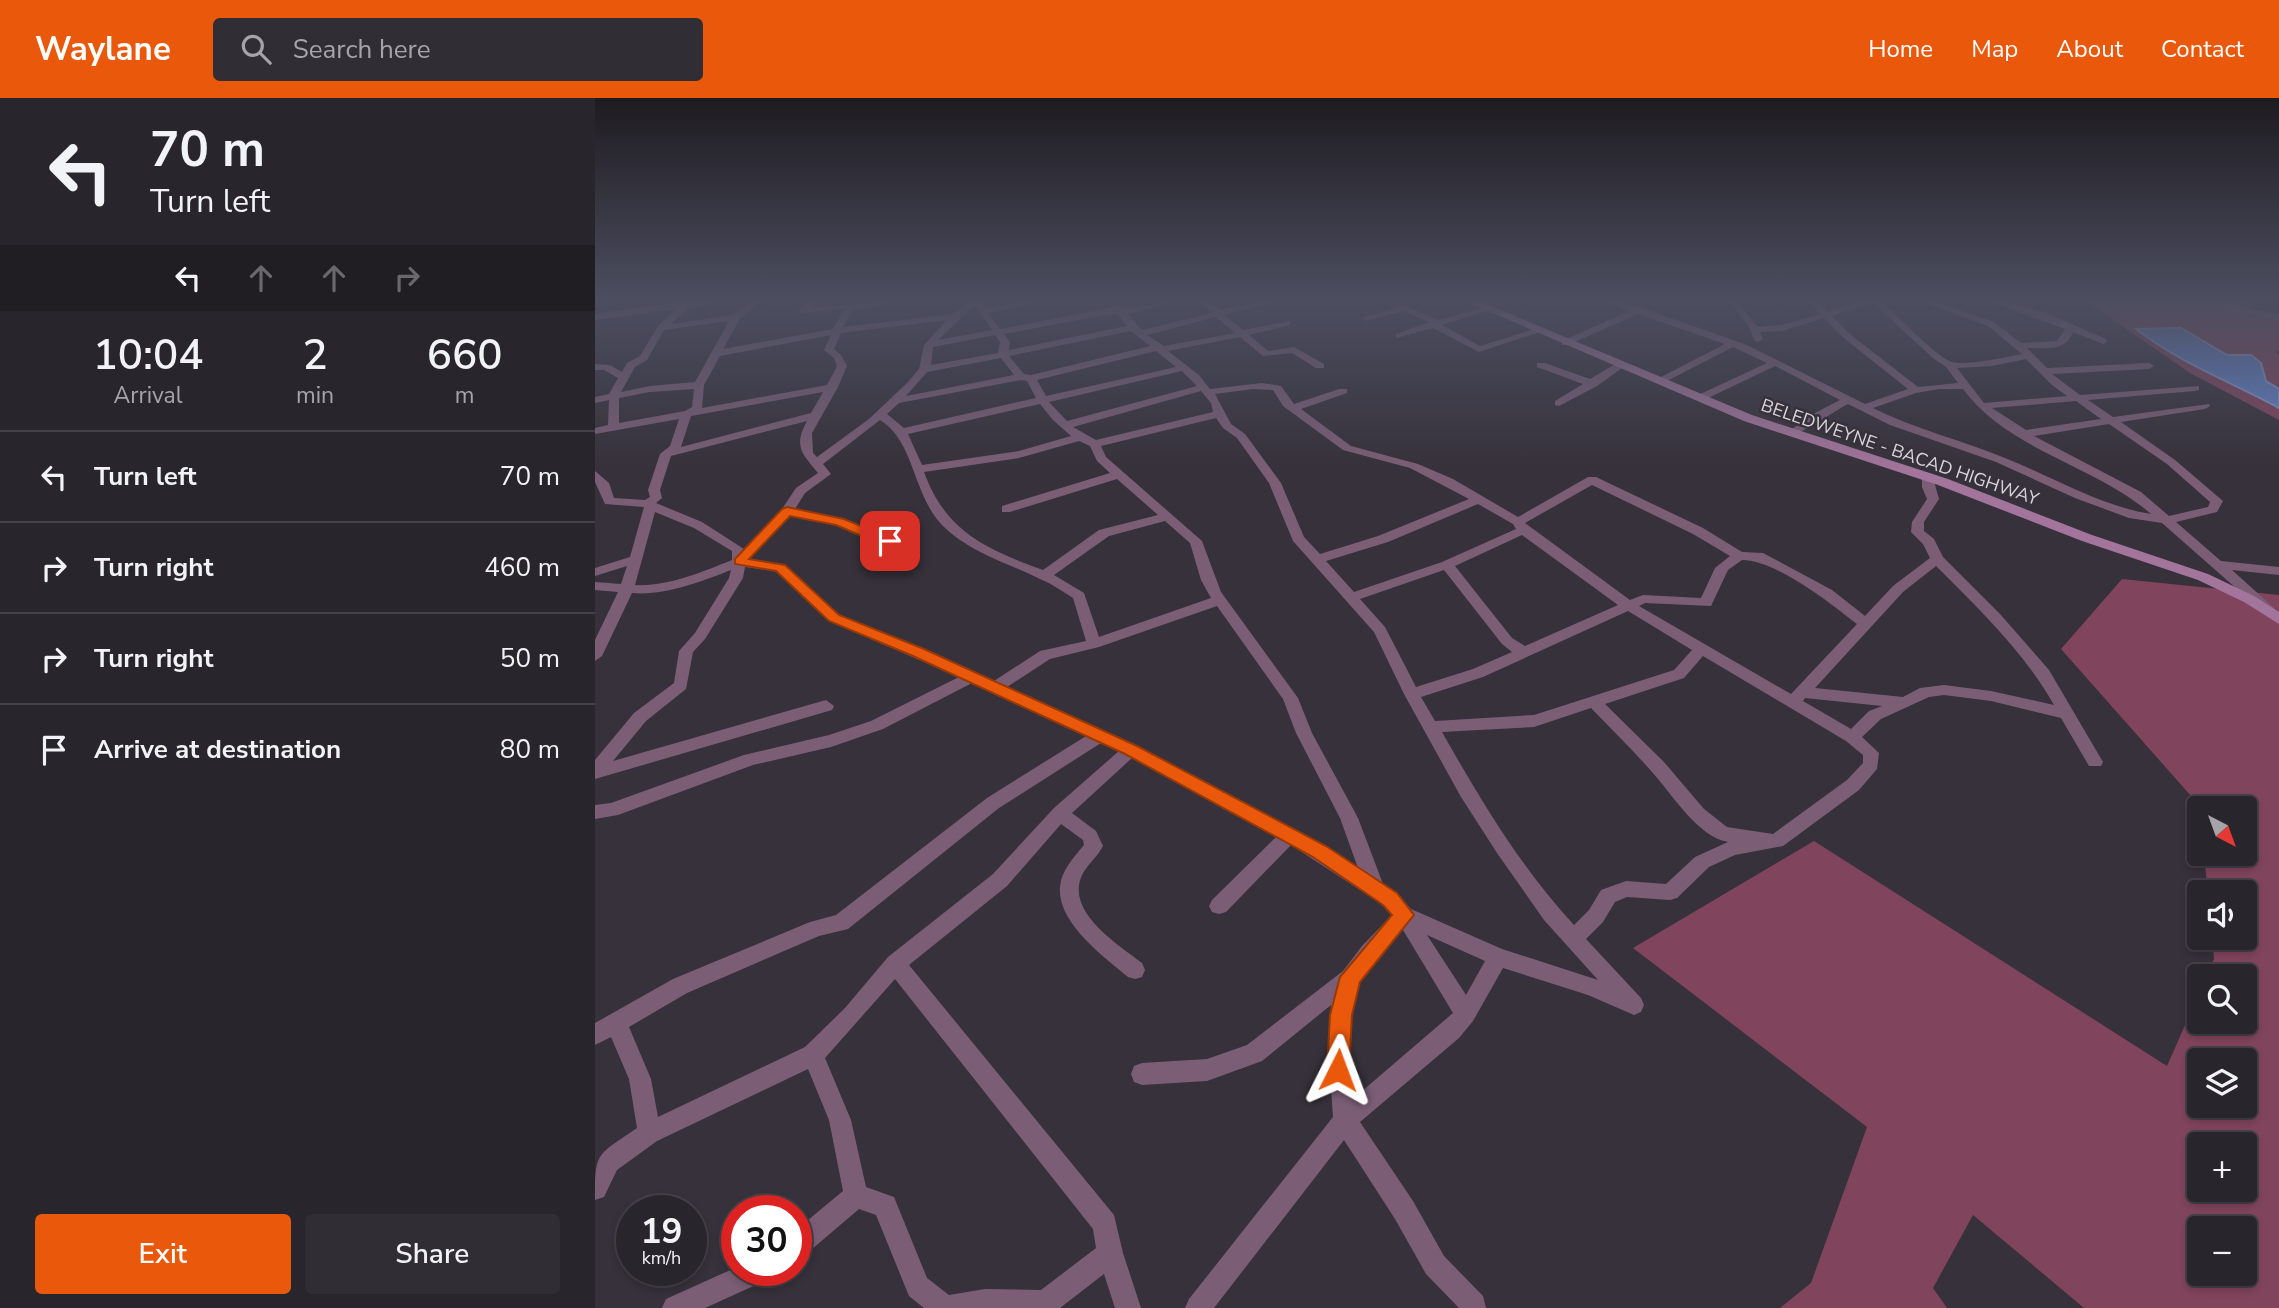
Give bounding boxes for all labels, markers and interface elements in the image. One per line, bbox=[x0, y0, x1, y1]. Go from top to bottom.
search box bbox=[213, 18, 703, 81]
text: Waylane bbox=[35, 27, 171, 72]
icon: search bbox=[237, 30, 275, 68]
text: Search here bbox=[293, 32, 431, 67]
text: Home bbox=[1868, 33, 1933, 65]
text: Map bbox=[1971, 33, 2018, 65]
text: About bbox=[2056, 33, 2123, 65]
text: Contact bbox=[2161, 33, 2244, 65]
text: 70 m bbox=[150, 116, 265, 183]
icon: left bbox=[35, 126, 126, 217]
text: Turn left bbox=[150, 180, 270, 223]
icon: left bbox=[169, 259, 207, 297]
icon: ahead bbox=[242, 259, 280, 297]
icon: ahead bbox=[315, 259, 353, 297]
icon: right bbox=[388, 259, 426, 297]
text: 10:04 bbox=[93, 327, 203, 384]
text: 2 bbox=[302, 327, 328, 384]
text: 660 bbox=[427, 327, 502, 384]
text: Arrival bbox=[113, 380, 183, 411]
text: min bbox=[296, 380, 334, 411]
text: m bbox=[455, 380, 474, 411]
street label: BELEDWEYNE - BACAD HIGHWAY bbox=[1758, 393, 2042, 511]
icon: left bbox=[35, 458, 73, 496]
text: Turn left bbox=[94, 459, 197, 494]
text: 70 m bbox=[500, 459, 560, 494]
pin bbox=[860, 511, 920, 571]
icon: arrive bbox=[871, 522, 909, 560]
icon: right bbox=[35, 549, 73, 587]
text: Turn right bbox=[94, 550, 213, 585]
text: 460 m bbox=[484, 550, 560, 585]
icon: right bbox=[35, 640, 73, 678]
text: Turn right bbox=[94, 641, 213, 676]
text: 50 m bbox=[500, 641, 560, 676]
icon: arrive bbox=[35, 731, 73, 769]
text: Arrive at destination bbox=[94, 732, 341, 767]
text: 80 m bbox=[500, 732, 560, 767]
north arrow bbox=[2187, 796, 2257, 866]
map controls bbox=[2187, 796, 2257, 1286]
button: sound bbox=[2187, 880, 2257, 950]
button: search bbox=[2187, 964, 2257, 1034]
position arrow bbox=[1301, 1033, 1375, 1107]
button: layers bbox=[2187, 1048, 2257, 1118]
button: + bbox=[2187, 1132, 2257, 1202]
speed limit sign: 30 bbox=[721, 1195, 812, 1286]
text: 19 bbox=[640, 1208, 683, 1255]
button: Exit bbox=[35, 1214, 291, 1294]
button: Share bbox=[305, 1214, 560, 1294]
button: − bbox=[2187, 1216, 2257, 1286]
text: km/h bbox=[642, 1246, 681, 1270]

